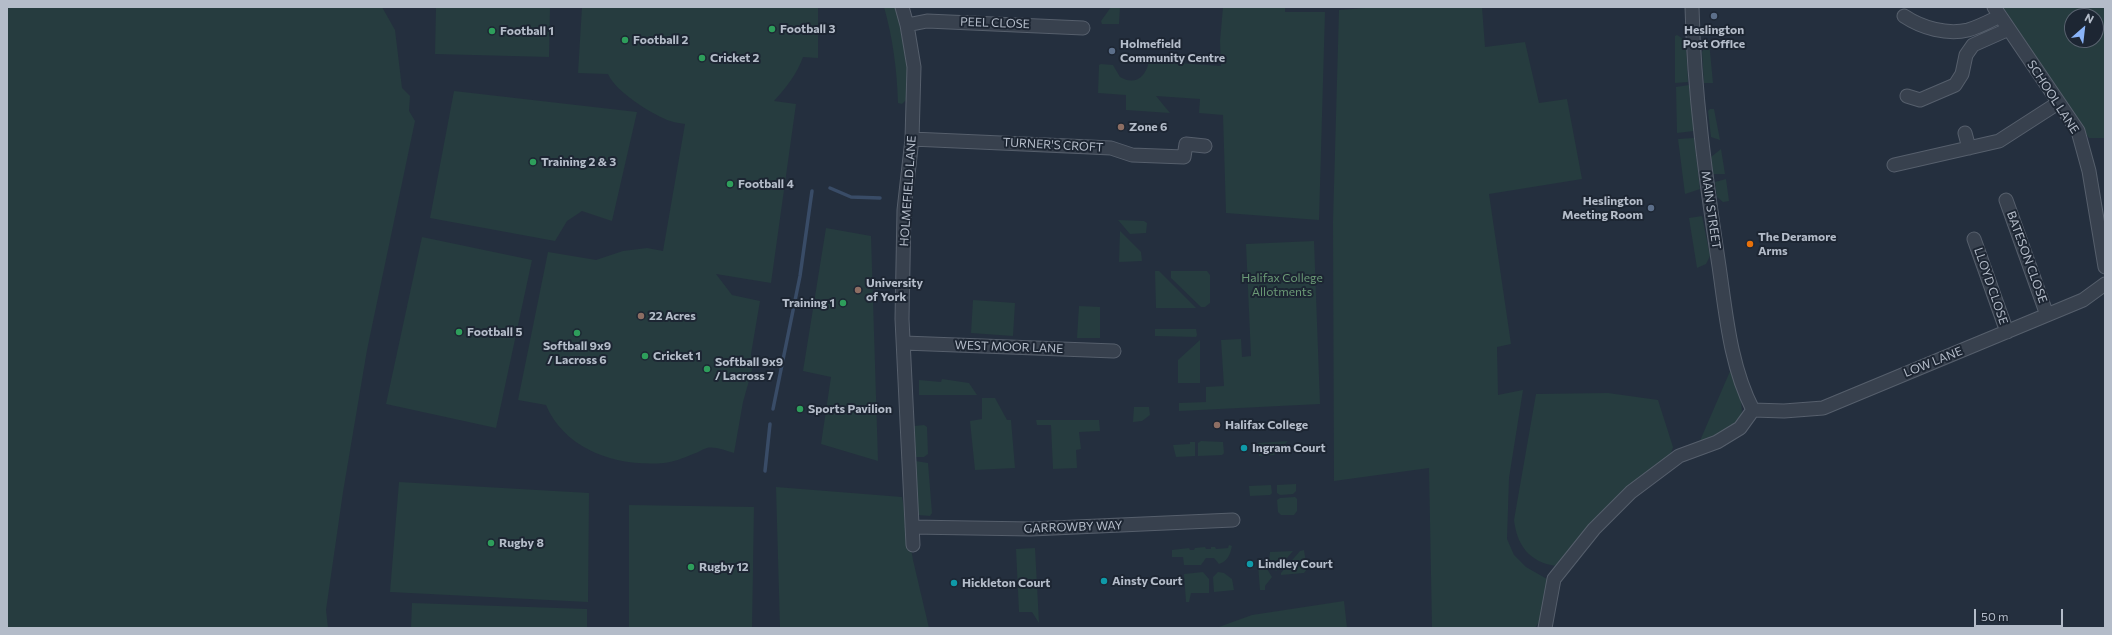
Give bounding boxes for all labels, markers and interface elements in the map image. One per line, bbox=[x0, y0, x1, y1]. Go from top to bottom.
north arrow bbox=[2064, 8, 2104, 48]
text: N bbox=[2083, 10, 2096, 26]
marker: Heslington Post Office bbox=[1709, 11, 1719, 21]
street label: PEEL CLOSE bbox=[960, 15, 1030, 31]
place label: Football 3 bbox=[780, 22, 835, 36]
place label: Heslington Post Office bbox=[1683, 23, 1745, 51]
place label: Football 1 bbox=[500, 24, 554, 38]
marker: Football 3 bbox=[767, 24, 777, 34]
marker: Football 1 bbox=[487, 26, 497, 36]
place label: Football 2 bbox=[633, 33, 688, 47]
marker: Football 2 bbox=[620, 35, 630, 45]
place label: Holmefield Community Centre bbox=[1120, 37, 1225, 65]
marker: Holmefield Community Centre bbox=[1107, 46, 1117, 56]
place label: Cricket 2 bbox=[710, 51, 759, 65]
marker: Cricket 2 bbox=[697, 53, 707, 63]
street label: SCHOOL LANE bbox=[2024, 58, 2082, 136]
place label: Zone 6 bbox=[1129, 120, 1167, 134]
marker: Zone 6 bbox=[1116, 122, 1126, 132]
street label: HOLMEFIELD LANE bbox=[897, 135, 919, 247]
street label: TURNER'S CROFT bbox=[1002, 135, 1104, 155]
place label: Training 2 & 3 bbox=[541, 155, 616, 169]
marker: Training 2 & 3 bbox=[528, 157, 538, 167]
street label: MAIN STREET bbox=[1698, 170, 1724, 250]
place label: Football 4 bbox=[738, 177, 794, 191]
marker: Football 4 bbox=[725, 179, 735, 189]
place label: Heslington Meeting Room bbox=[1562, 194, 1643, 222]
marker: Heslington Meeting Room bbox=[1646, 203, 1656, 213]
street label: BATESON CLOSE bbox=[2004, 209, 2050, 305]
place label: The Deramore Arms bbox=[1758, 230, 1836, 258]
marker: The Deramore Arms bbox=[1745, 239, 1755, 249]
street label: LLOYD CLOSE bbox=[1971, 246, 2011, 326]
park label: Halifax College Allotments bbox=[1241, 271, 1323, 299]
place label: University of York bbox=[866, 276, 923, 304]
marker: University of York bbox=[853, 285, 863, 295]
place label: Training 1 bbox=[782, 296, 835, 310]
marker: Training 1 bbox=[838, 298, 848, 308]
place label: 22 Acres bbox=[649, 309, 696, 323]
marker: 22 Acres bbox=[636, 311, 646, 321]
place label: Football 5 bbox=[467, 325, 522, 339]
marker: Football 5 bbox=[454, 327, 464, 337]
marker: Softball 9x9 / Lacross 6 bbox=[572, 328, 582, 338]
street label: WEST MOOR LANE bbox=[954, 338, 1064, 356]
place label: Softball 9x9 / Lacross 6 bbox=[543, 339, 611, 367]
street label: LOW LANE bbox=[1902, 344, 1964, 380]
place label: Cricket 1 bbox=[653, 349, 701, 363]
marker: Cricket 1 bbox=[640, 351, 650, 361]
place label: Softball 9x9 / Lacross 7 bbox=[715, 355, 783, 383]
marker: Softball 9x9 / Lacross 7 bbox=[702, 364, 712, 374]
place label: Sports Pavilion bbox=[808, 402, 892, 416]
marker: Sports Pavilion bbox=[795, 404, 805, 414]
place label: Halifax College bbox=[1225, 418, 1308, 432]
marker: Halifax College bbox=[1212, 420, 1222, 430]
place label: Ingram Court bbox=[1252, 441, 1325, 455]
marker: Ingram Court bbox=[1239, 443, 1249, 453]
street label: GARROWBY WAY bbox=[1023, 518, 1123, 536]
place label: Rugby 8 bbox=[499, 536, 544, 550]
marker: Rugby 8 bbox=[486, 538, 496, 548]
place label: Lindley Court bbox=[1258, 557, 1333, 571]
marker: Lindley Court bbox=[1245, 559, 1255, 569]
place label: Rugby 12 bbox=[699, 560, 749, 574]
marker: Rugby 12 bbox=[686, 562, 696, 572]
place label: Ainsty Court bbox=[1112, 574, 1183, 588]
place label: Hickleton Court bbox=[962, 576, 1050, 590]
marker: Ainsty Court bbox=[1099, 576, 1109, 586]
marker: Hickleton Court bbox=[949, 578, 959, 588]
scale bar bbox=[1976, 601, 2065, 627]
text: 50 m bbox=[1981, 609, 2009, 623]

